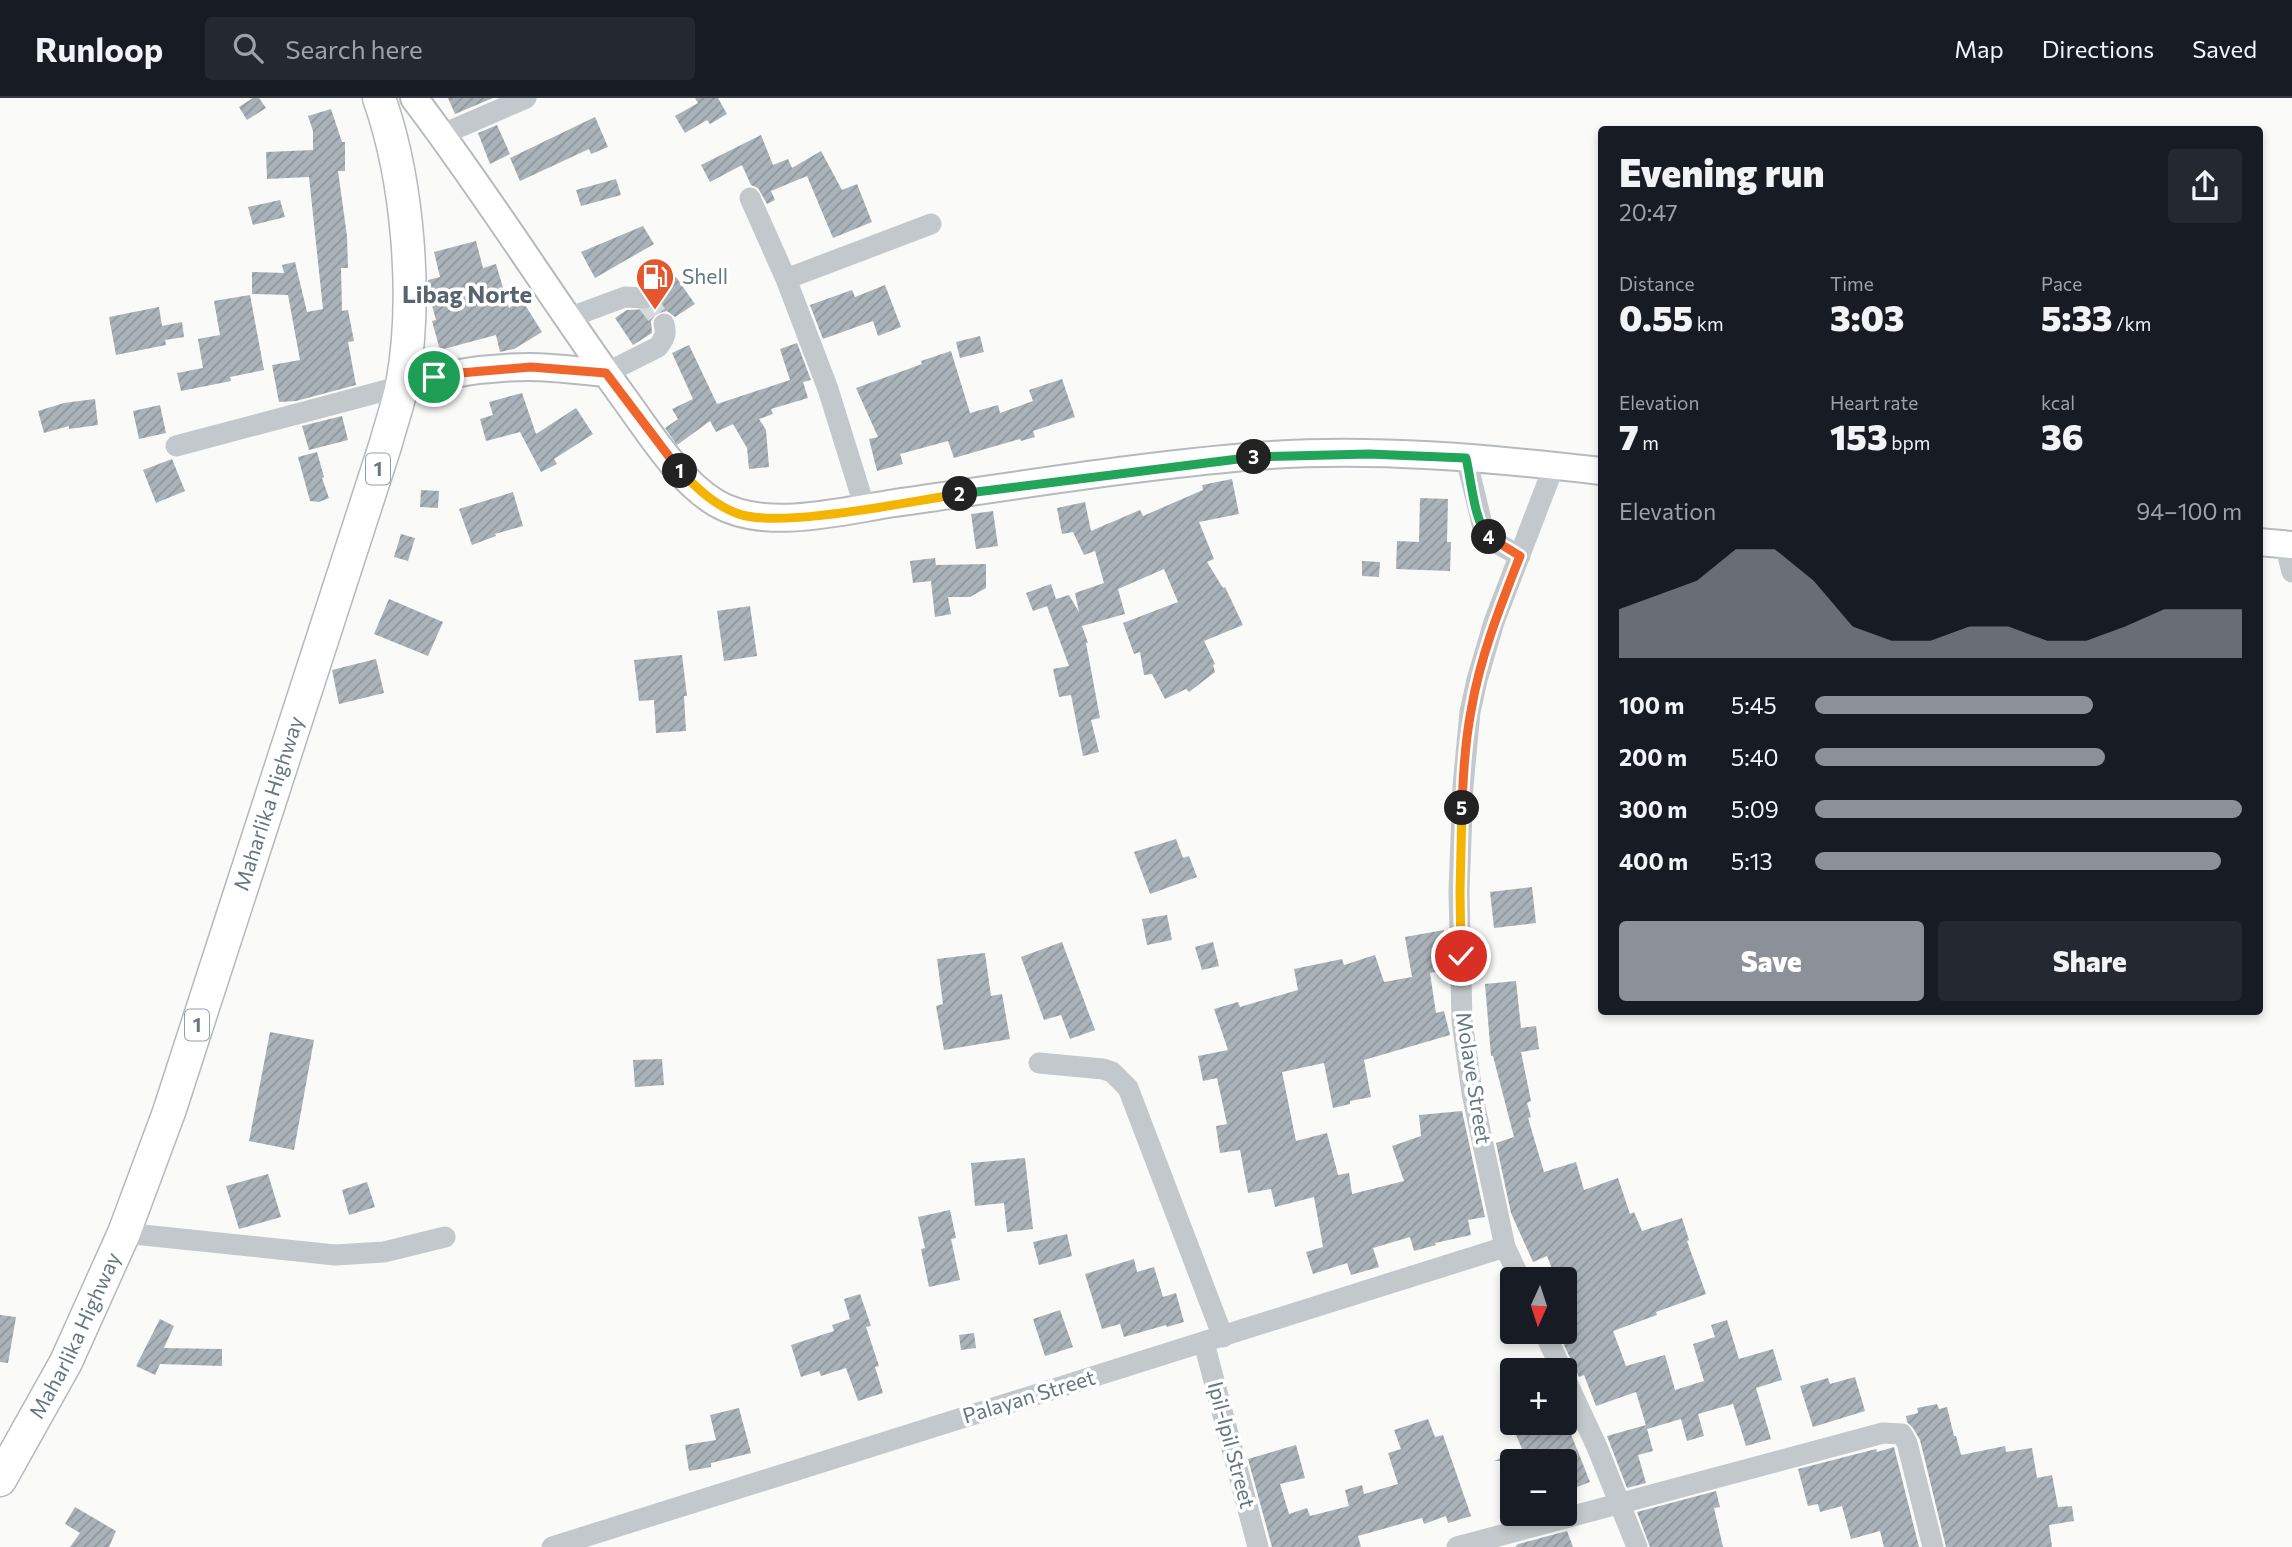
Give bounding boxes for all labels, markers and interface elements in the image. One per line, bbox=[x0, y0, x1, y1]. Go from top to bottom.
search box bbox=[205, 17, 695, 80]
text: Runloop bbox=[35, 28, 163, 69]
icon: search bbox=[229, 29, 267, 67]
text: Search here bbox=[285, 33, 423, 64]
text: Map bbox=[1954, 34, 2004, 63]
text: Directions bbox=[2042, 34, 2154, 63]
text: Saved bbox=[2192, 34, 2257, 63]
text: Evening run bbox=[1619, 148, 1825, 195]
button: share bbox=[2168, 149, 2242, 223]
text: 20:47 bbox=[1619, 198, 1678, 226]
fuel station icon: Shell bbox=[634, 256, 676, 311]
place label: Shell bbox=[682, 263, 728, 288]
text: Distance bbox=[1619, 272, 1695, 295]
text: Time bbox=[1830, 272, 1874, 295]
text: Pace bbox=[2041, 272, 2082, 295]
district label: Libag Norte bbox=[402, 279, 532, 308]
text: 0.55 bbox=[1619, 295, 1693, 338]
text: 3:03 bbox=[1830, 295, 1904, 338]
text: 5:33 bbox=[2041, 295, 2112, 338]
text: km bbox=[1693, 312, 1724, 335]
text: /km bbox=[2112, 312, 2151, 335]
pin bbox=[404, 347, 464, 407]
icon: arrive bbox=[415, 358, 453, 396]
text: Elevation bbox=[1619, 391, 1699, 414]
text: Heart rate bbox=[1830, 391, 1918, 414]
text: kcal bbox=[2041, 391, 2075, 414]
text: 7 bbox=[1619, 414, 1639, 457]
text: 153 bbox=[1830, 414, 1888, 457]
text: 36 bbox=[2041, 414, 2083, 457]
text: m bbox=[1639, 431, 1659, 454]
text: bpm bbox=[1888, 431, 1930, 454]
pin: 3 bbox=[1236, 440, 1272, 474]
text: 3 bbox=[1248, 445, 1259, 468]
road number: 1 bbox=[366, 454, 390, 484]
pin: 1 bbox=[662, 454, 698, 488]
text: 1 bbox=[675, 459, 684, 482]
pin: 2 bbox=[942, 476, 978, 512]
text: 2 bbox=[954, 482, 965, 505]
text: Elevation bbox=[1619, 497, 1716, 525]
text: 94–100 m bbox=[2136, 497, 2242, 525]
pin: 4 bbox=[1472, 520, 1506, 555]
text: 4 bbox=[1483, 525, 1494, 548]
text: 100 m bbox=[1619, 691, 1684, 719]
text: 5:45 bbox=[1731, 691, 1777, 719]
street label: Maharlika Highway bbox=[228, 713, 308, 894]
text: 200 m bbox=[1619, 743, 1687, 771]
text: 5:40 bbox=[1731, 743, 1778, 771]
pin: 5 bbox=[1444, 790, 1480, 826]
text: 300 m bbox=[1619, 795, 1687, 823]
text: 5:09 bbox=[1731, 795, 1779, 823]
text: 5 bbox=[1456, 796, 1467, 819]
text: 400 m bbox=[1619, 847, 1688, 875]
text: 5:13 bbox=[1731, 847, 1773, 875]
button: Save bbox=[1619, 921, 1924, 1001]
button: Share bbox=[1938, 921, 2242, 1001]
pin bbox=[1431, 926, 1491, 986]
icon: check bbox=[1442, 937, 1480, 975]
road number: 1 bbox=[185, 1009, 209, 1040]
street label: Molave Street bbox=[1452, 1010, 1497, 1146]
street label: Maharlika Highway bbox=[23, 1248, 125, 1423]
north arrow bbox=[1500, 1267, 1577, 1344]
map controls bbox=[1500, 1267, 1577, 1526]
button: + bbox=[1500, 1358, 1577, 1435]
street label: Palayan Street bbox=[959, 1364, 1098, 1428]
street label: Ipil-Ipil Street bbox=[1204, 1378, 1261, 1511]
button: − bbox=[1500, 1449, 1577, 1526]

